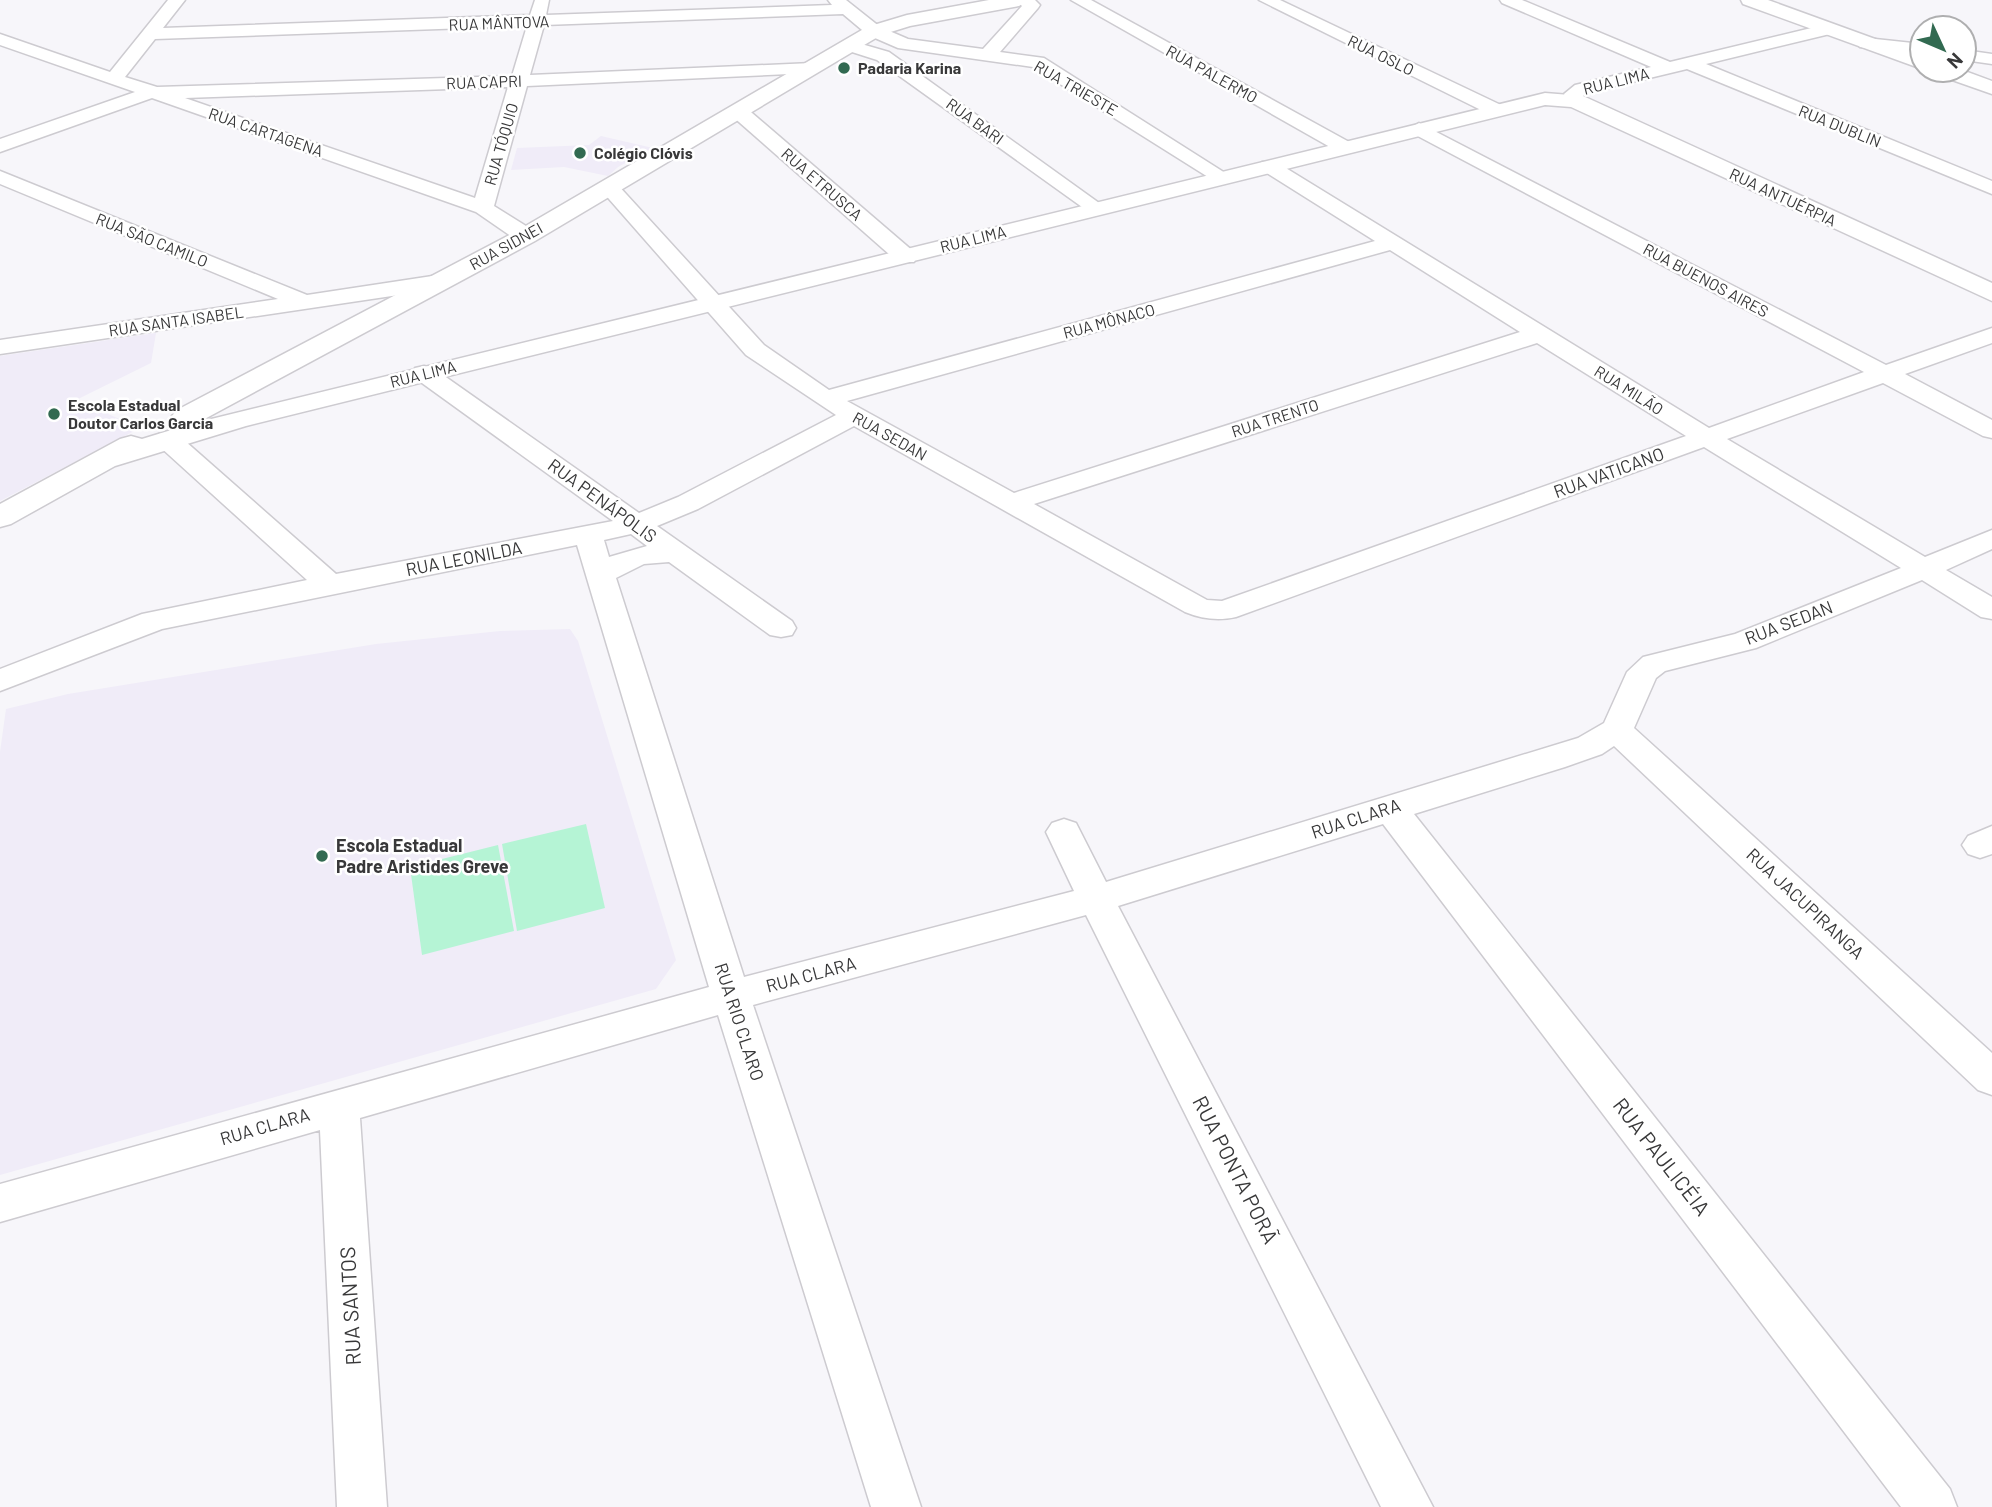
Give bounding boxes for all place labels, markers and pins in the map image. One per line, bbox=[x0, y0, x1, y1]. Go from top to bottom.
place label: Padaria Karina bbox=[858, 58, 961, 77]
marker: Padaria Karina bbox=[836, 60, 852, 76]
place label: Colégio Clóvis bbox=[594, 143, 693, 162]
marker: Colégio Clóvis bbox=[572, 145, 588, 161]
place label: Escola Estadual Doutor Carlos Garcia bbox=[68, 395, 213, 432]
marker: Escola Estadual Doutor Carlos Garcia bbox=[46, 406, 62, 422]
place label: Escola Estadual Padre Aristides Greve bbox=[336, 834, 509, 877]
marker: Escola Estadual Padre Aristides Greve bbox=[314, 848, 330, 864]

